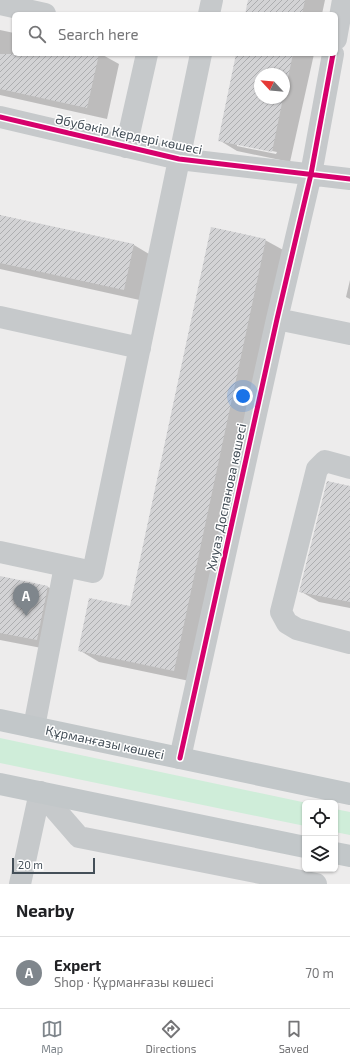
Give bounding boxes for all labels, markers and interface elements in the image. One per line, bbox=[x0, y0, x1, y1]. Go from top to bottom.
search box bbox=[12, 12, 338, 56]
icon: search bbox=[26, 23, 48, 45]
text: Search here bbox=[58, 25, 139, 43]
north arrow bbox=[254, 68, 290, 104]
street label: Әбубәкір Кердері көшесі bbox=[54, 111, 204, 157]
your location bbox=[233, 386, 253, 406]
street label: Хиуаз Доспанова көшесі bbox=[203, 422, 249, 572]
pin: A bbox=[13, 583, 39, 616]
street label: Құрманғазы көшесі bbox=[44, 722, 166, 762]
map controls bbox=[302, 800, 338, 872]
button: locate bbox=[302, 800, 338, 836]
button: layers bbox=[302, 836, 338, 872]
scale bar bbox=[12, 856, 95, 875]
text: 20 m bbox=[18, 858, 43, 871]
text: Nearby bbox=[16, 900, 74, 920]
text: Expert bbox=[54, 956, 101, 974]
text: A bbox=[25, 965, 33, 981]
text: 70 m bbox=[305, 965, 334, 981]
text: Shop · Құрманғазы көшесі bbox=[54, 974, 214, 990]
tab: Map bbox=[41, 1018, 63, 1055]
tab: Directions bbox=[146, 1018, 196, 1055]
tab: Saved bbox=[279, 1018, 309, 1055]

